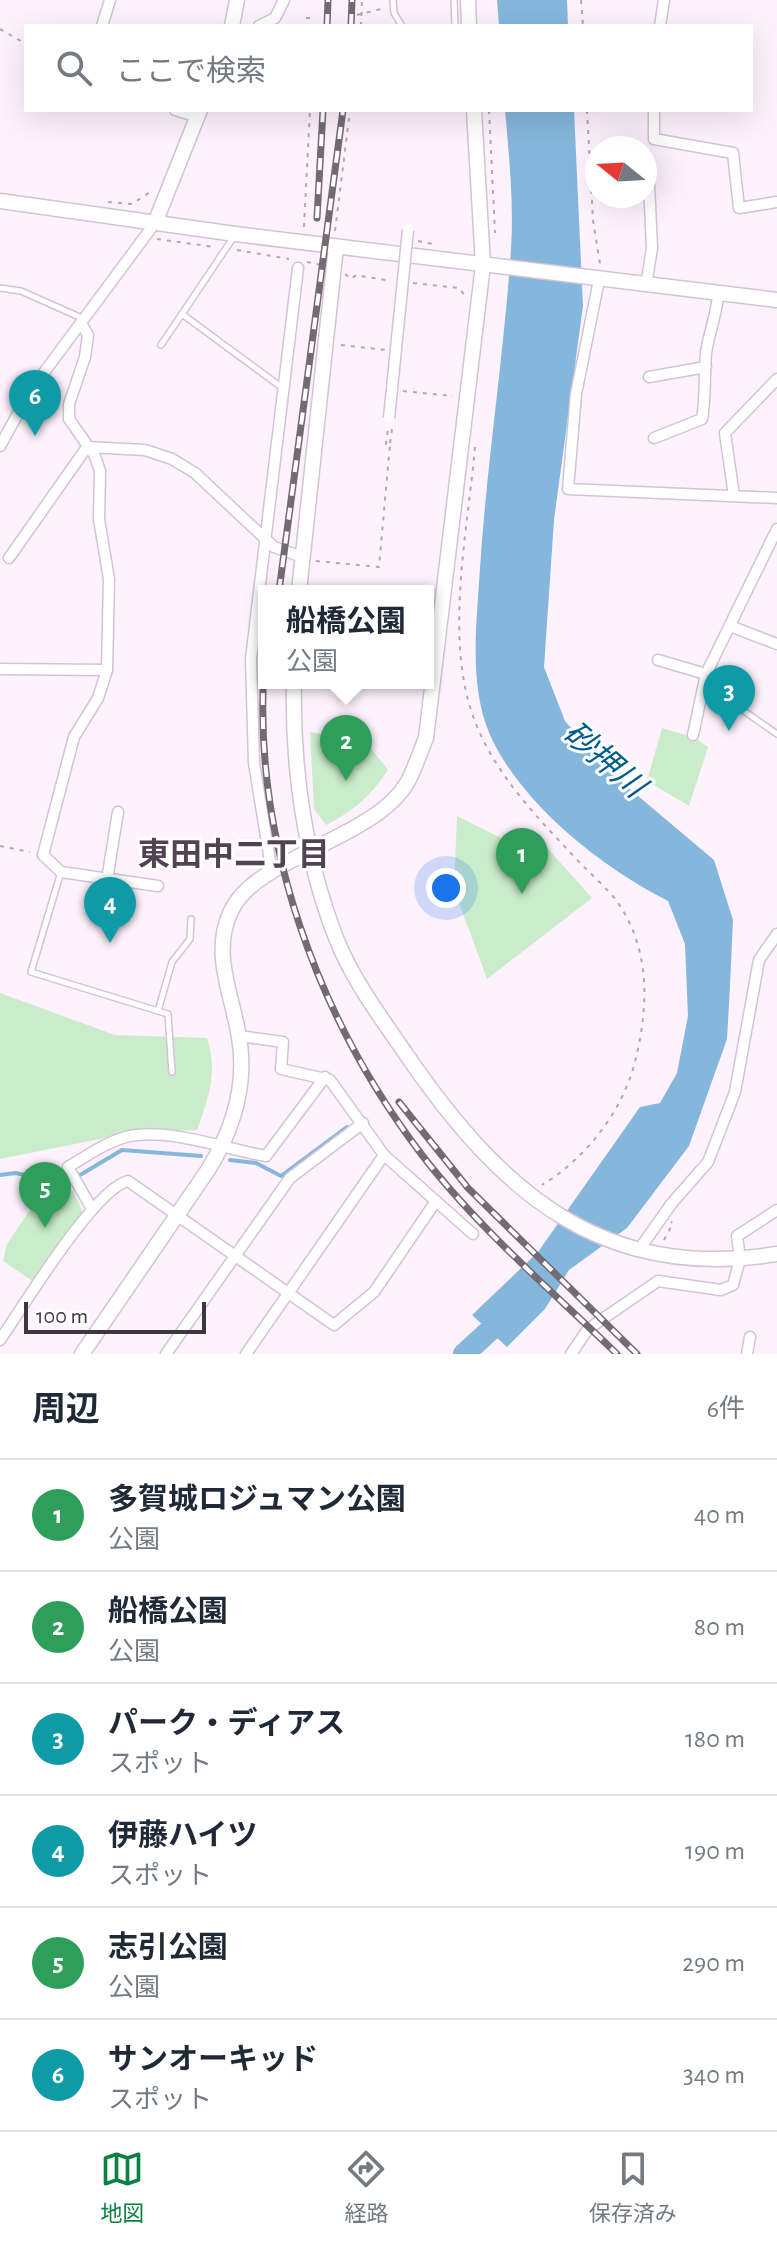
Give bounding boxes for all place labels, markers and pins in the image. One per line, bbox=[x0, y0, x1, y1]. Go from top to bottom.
pin: 6 bbox=[9, 370, 61, 436]
pin: 3 bbox=[703, 665, 755, 731]
pin: 2 bbox=[320, 715, 372, 781]
pin: 1 bbox=[496, 828, 548, 894]
pin: 4 bbox=[84, 877, 136, 943]
pin: 5 bbox=[19, 1162, 71, 1228]

